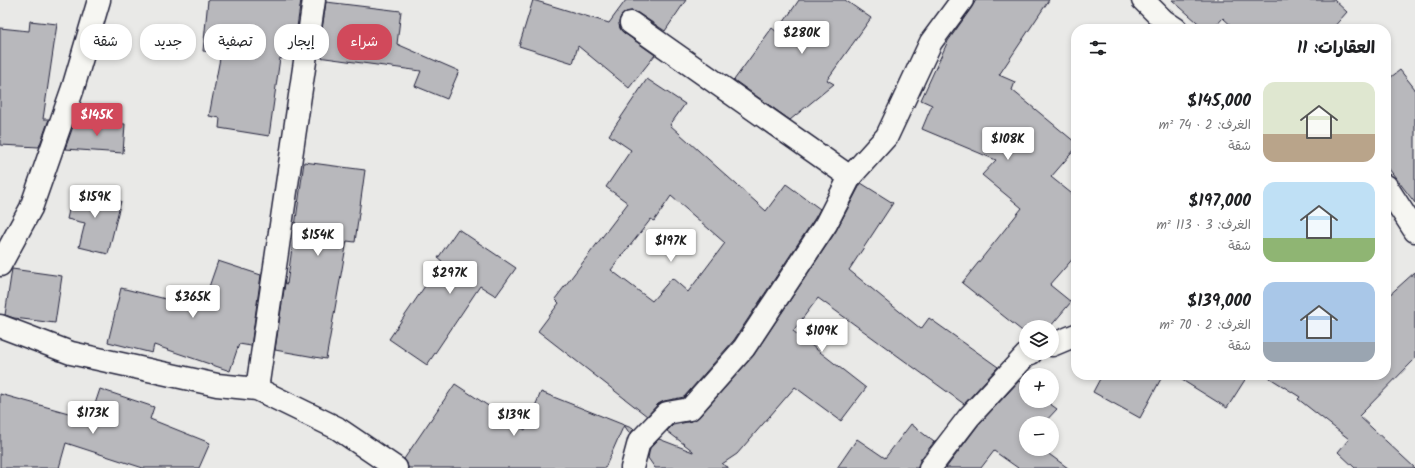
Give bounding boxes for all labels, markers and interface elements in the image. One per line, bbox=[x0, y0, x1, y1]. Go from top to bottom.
pin: $280K bbox=[774, 21, 830, 55]
text: $280K bbox=[783, 23, 821, 44]
chip: شقة bbox=[80, 24, 132, 60]
chip: جديد bbox=[140, 24, 196, 60]
chip: تصفية bbox=[204, 24, 266, 60]
chip: إيجار bbox=[274, 24, 329, 60]
chip: شراء bbox=[337, 24, 392, 60]
text: العقارات: 11 bbox=[1297, 35, 1375, 62]
icon: filters bbox=[1087, 37, 1109, 59]
text: $145,000 bbox=[1187, 88, 1251, 115]
icon: home bbox=[1295, 98, 1343, 146]
pin: $145K bbox=[69, 103, 125, 137]
text: $145K bbox=[80, 105, 114, 126]
text: الغرف: 2 · 74 m² bbox=[1159, 115, 1251, 136]
pin: $108K bbox=[980, 127, 1036, 161]
text: $108K bbox=[991, 129, 1025, 150]
text: شقة bbox=[1228, 136, 1251, 157]
pin: $159K bbox=[67, 185, 123, 219]
text: $159K bbox=[79, 187, 111, 208]
text: $197,000 bbox=[1189, 188, 1251, 215]
icon: home bbox=[1295, 198, 1343, 246]
text: الغرف: 3 · 113 m² bbox=[1156, 215, 1251, 236]
pin: $154K bbox=[290, 223, 346, 257]
text: $154K bbox=[301, 225, 335, 246]
pin: $197K bbox=[643, 229, 699, 263]
text: $197K bbox=[655, 231, 687, 252]
text: شقة bbox=[1228, 236, 1251, 257]
pin: $297K bbox=[422, 261, 478, 295]
text: $297K bbox=[432, 263, 468, 284]
pin: $365K bbox=[165, 285, 221, 319]
text: $365K bbox=[175, 287, 211, 308]
text: $139,000 bbox=[1187, 288, 1251, 315]
icon: home bbox=[1295, 298, 1343, 346]
text: الغرف: 2 · 70 m² bbox=[1159, 315, 1251, 336]
pin: $109K bbox=[794, 319, 850, 353]
map controls bbox=[1019, 320, 1059, 456]
button: layers bbox=[1019, 320, 1059, 360]
text: $109K bbox=[806, 321, 838, 342]
text: شقة bbox=[1228, 336, 1251, 357]
button: + bbox=[1019, 368, 1059, 408]
pin: $173K bbox=[65, 401, 121, 435]
text: $173K bbox=[77, 403, 109, 424]
pin: $139K bbox=[486, 403, 542, 437]
text: $139K bbox=[497, 405, 531, 426]
button: − bbox=[1019, 416, 1059, 456]

